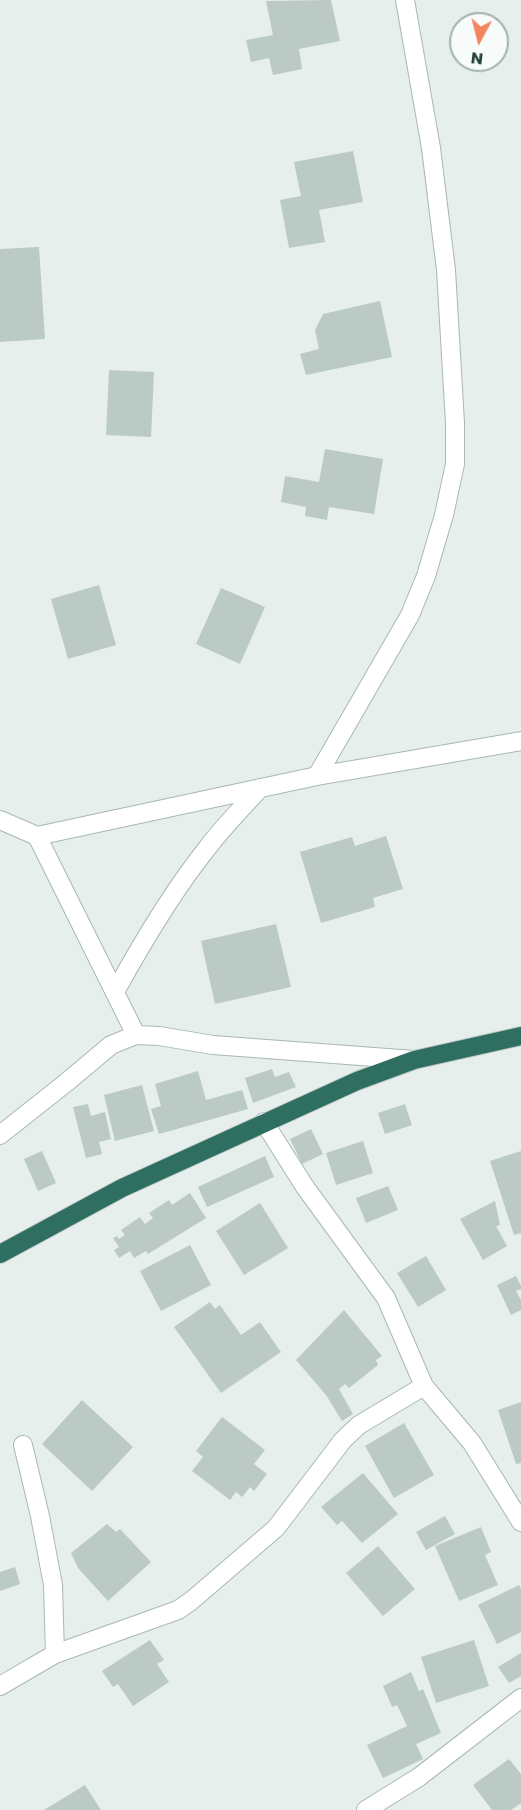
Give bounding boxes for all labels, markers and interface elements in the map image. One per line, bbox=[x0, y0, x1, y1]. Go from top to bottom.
north arrow bbox=[449, 12, 509, 72]
text: N bbox=[470, 46, 484, 71]

